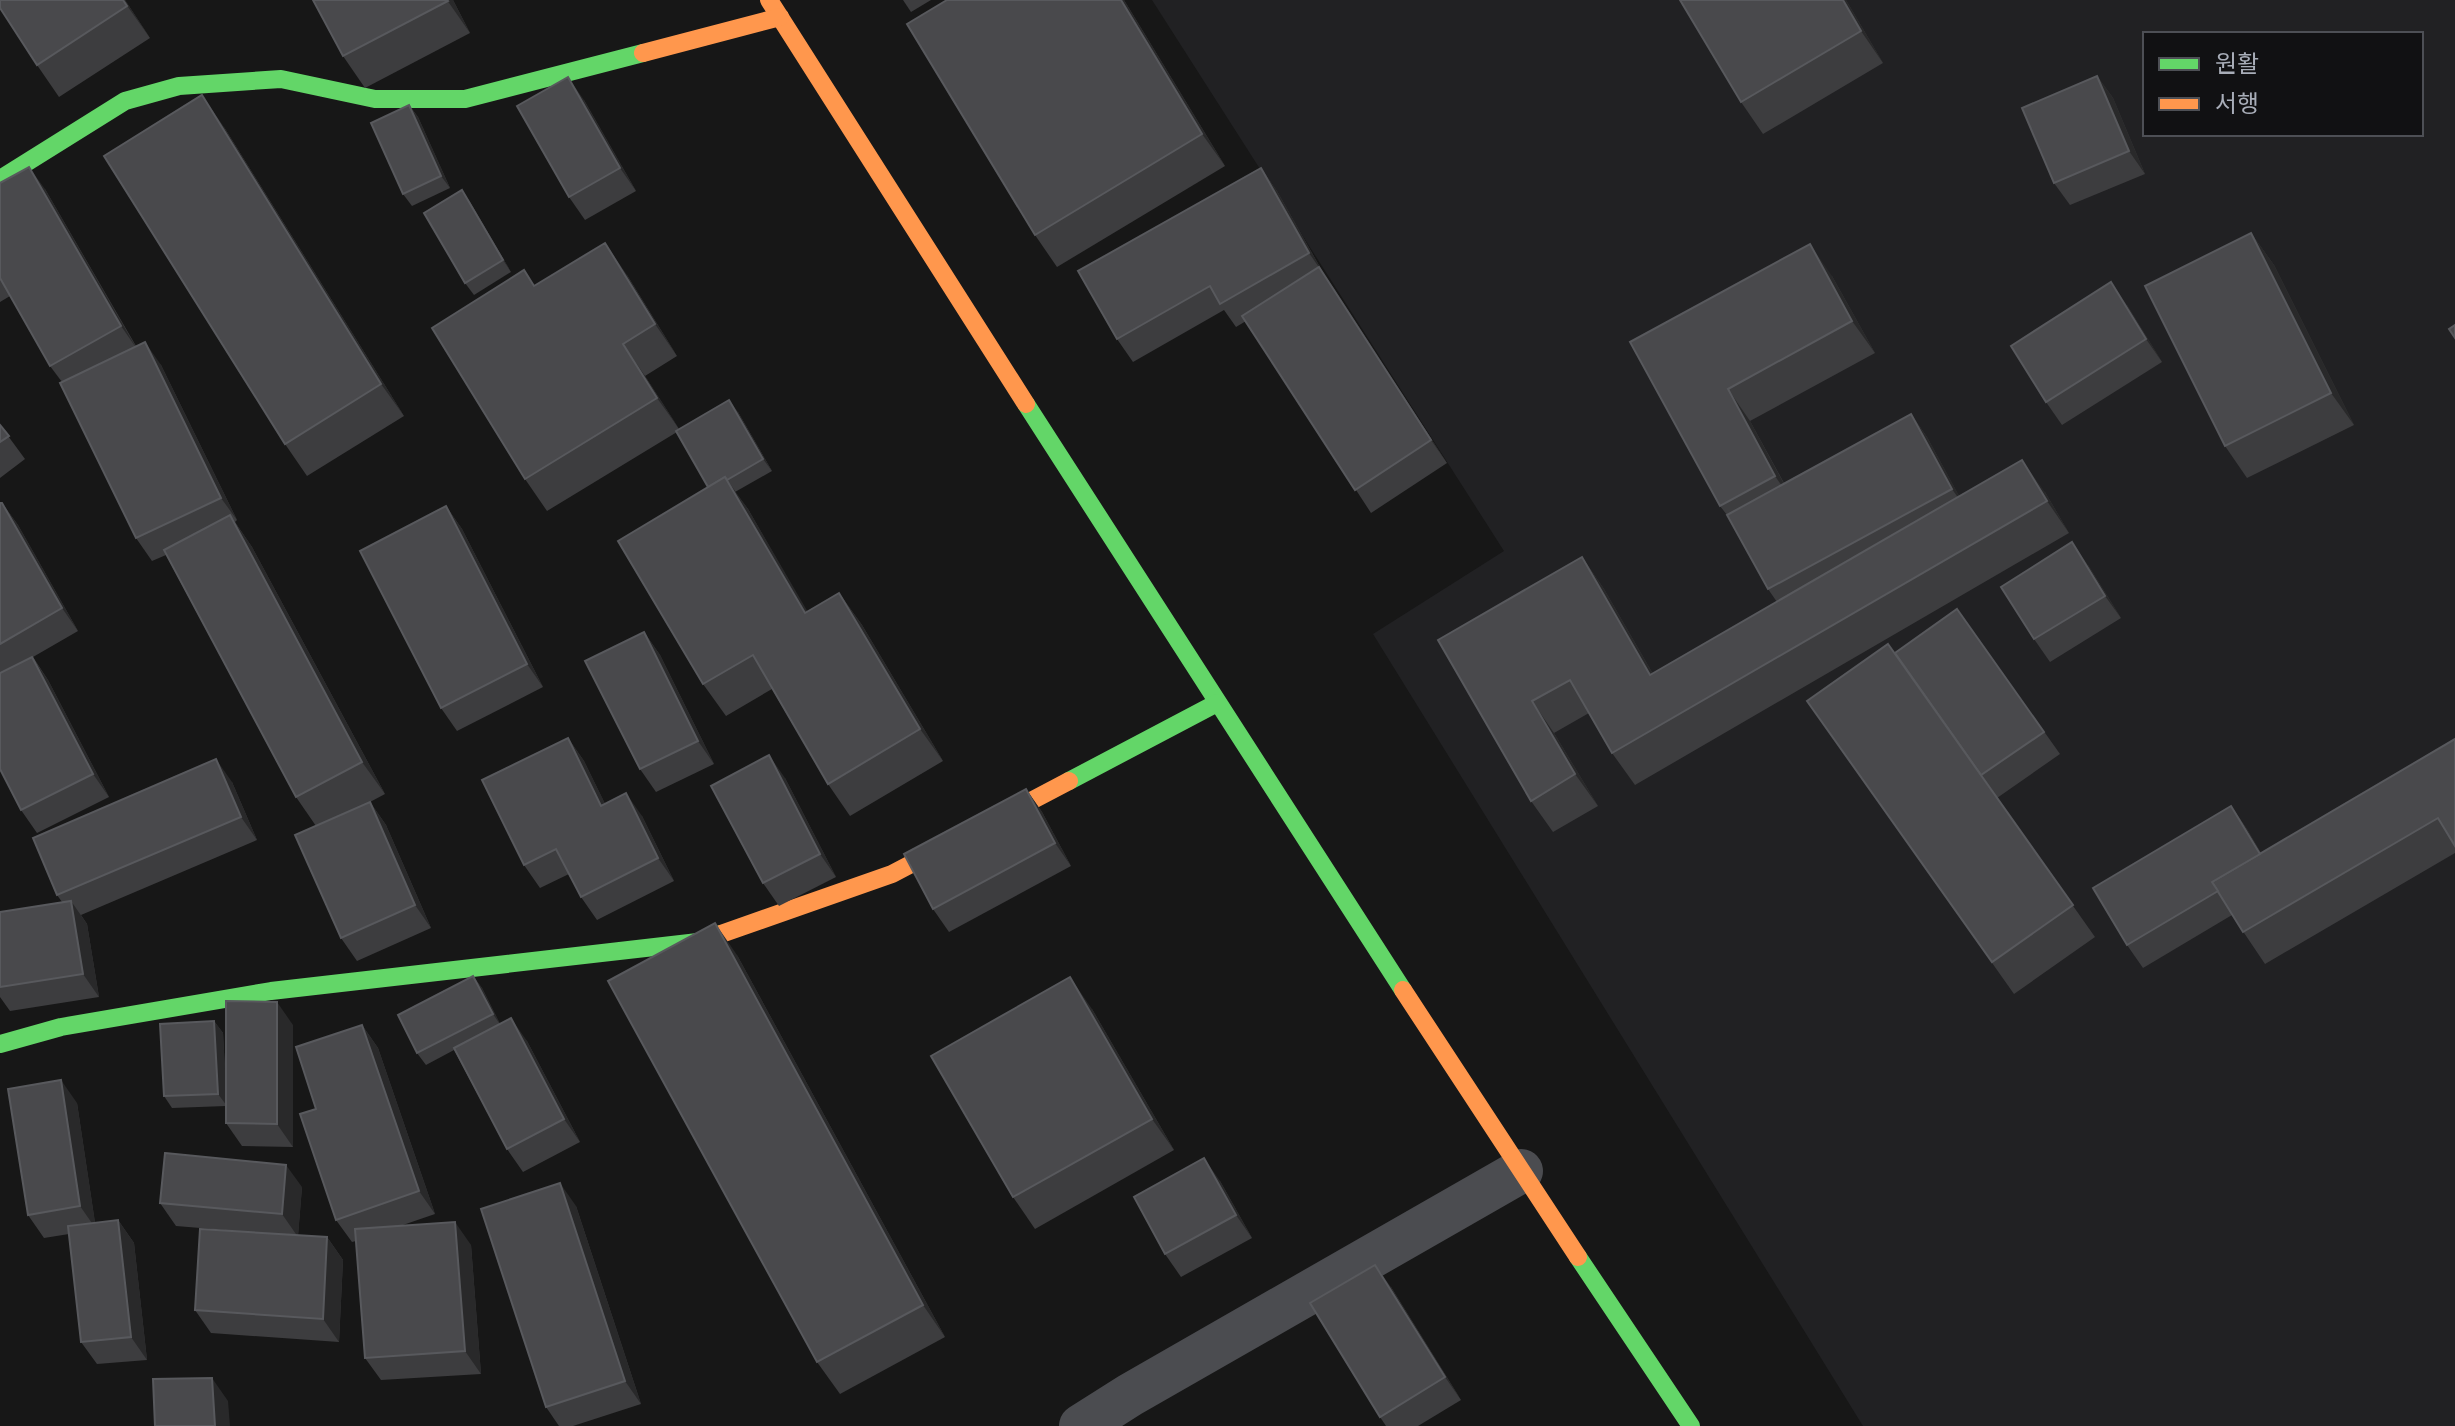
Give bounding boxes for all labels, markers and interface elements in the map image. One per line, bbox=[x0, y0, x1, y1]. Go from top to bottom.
legend bbox=[2143, 32, 2423, 136]
text: 원활 bbox=[2215, 50, 2259, 77]
text: 서행 bbox=[2215, 90, 2259, 117]

